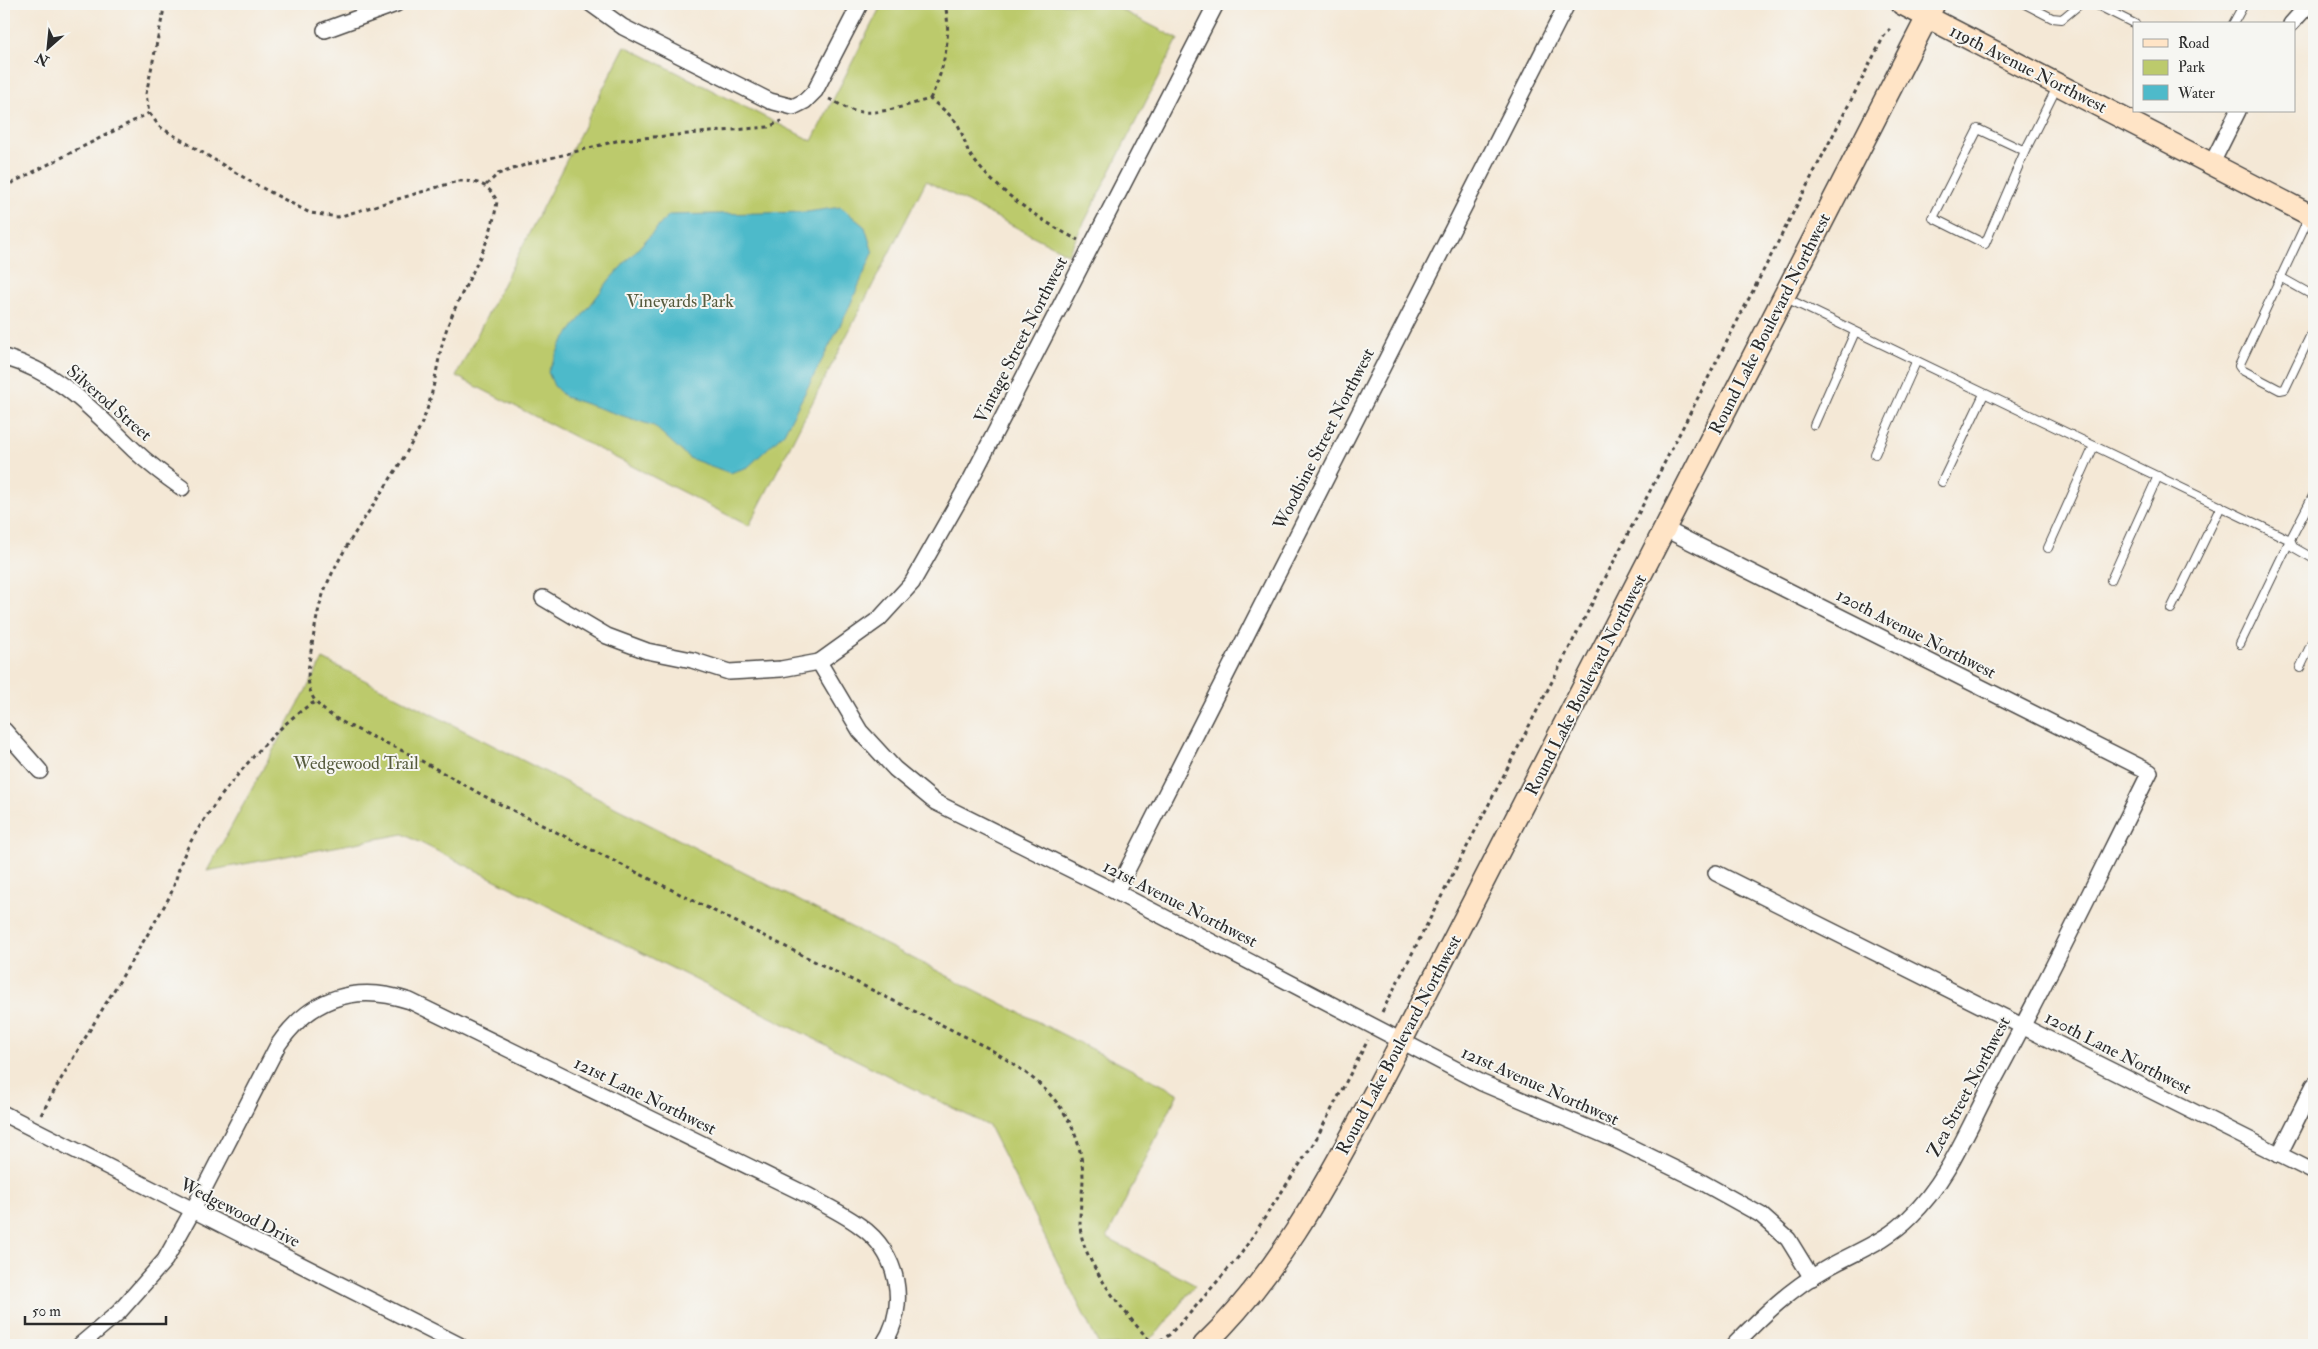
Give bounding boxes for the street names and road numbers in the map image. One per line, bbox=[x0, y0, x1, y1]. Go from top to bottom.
street label: 119th Avenue Northwest bbox=[1945, 19, 2111, 119]
street label: Round Lake Boulevard Northwest bbox=[1704, 209, 1836, 439]
street label: Vintage Street Northwest bbox=[969, 253, 1073, 427]
street label: Woodbine Street Northwest bbox=[1268, 344, 1380, 535]
street label: Silverod Street bbox=[62, 360, 157, 446]
street label: Round Lake Boulevard Northwest bbox=[1520, 570, 1652, 800]
street label: 120th Avenue Northwest bbox=[1832, 584, 2000, 684]
street label: 121st Avenue Northwest bbox=[1099, 855, 1261, 953]
street label: Round Lake Boulevard Northwest bbox=[1331, 931, 1467, 1159]
street label: 120th Lane Northwest bbox=[2041, 1006, 2195, 1100]
street label: Zea Street Northwest bbox=[1922, 1013, 2016, 1161]
street label: 121st Avenue Northwest bbox=[1458, 1041, 1623, 1131]
street label: 121st Lane Northwest bbox=[570, 1052, 720, 1140]
street label: Wedgewood Drive bbox=[175, 1172, 304, 1253]

